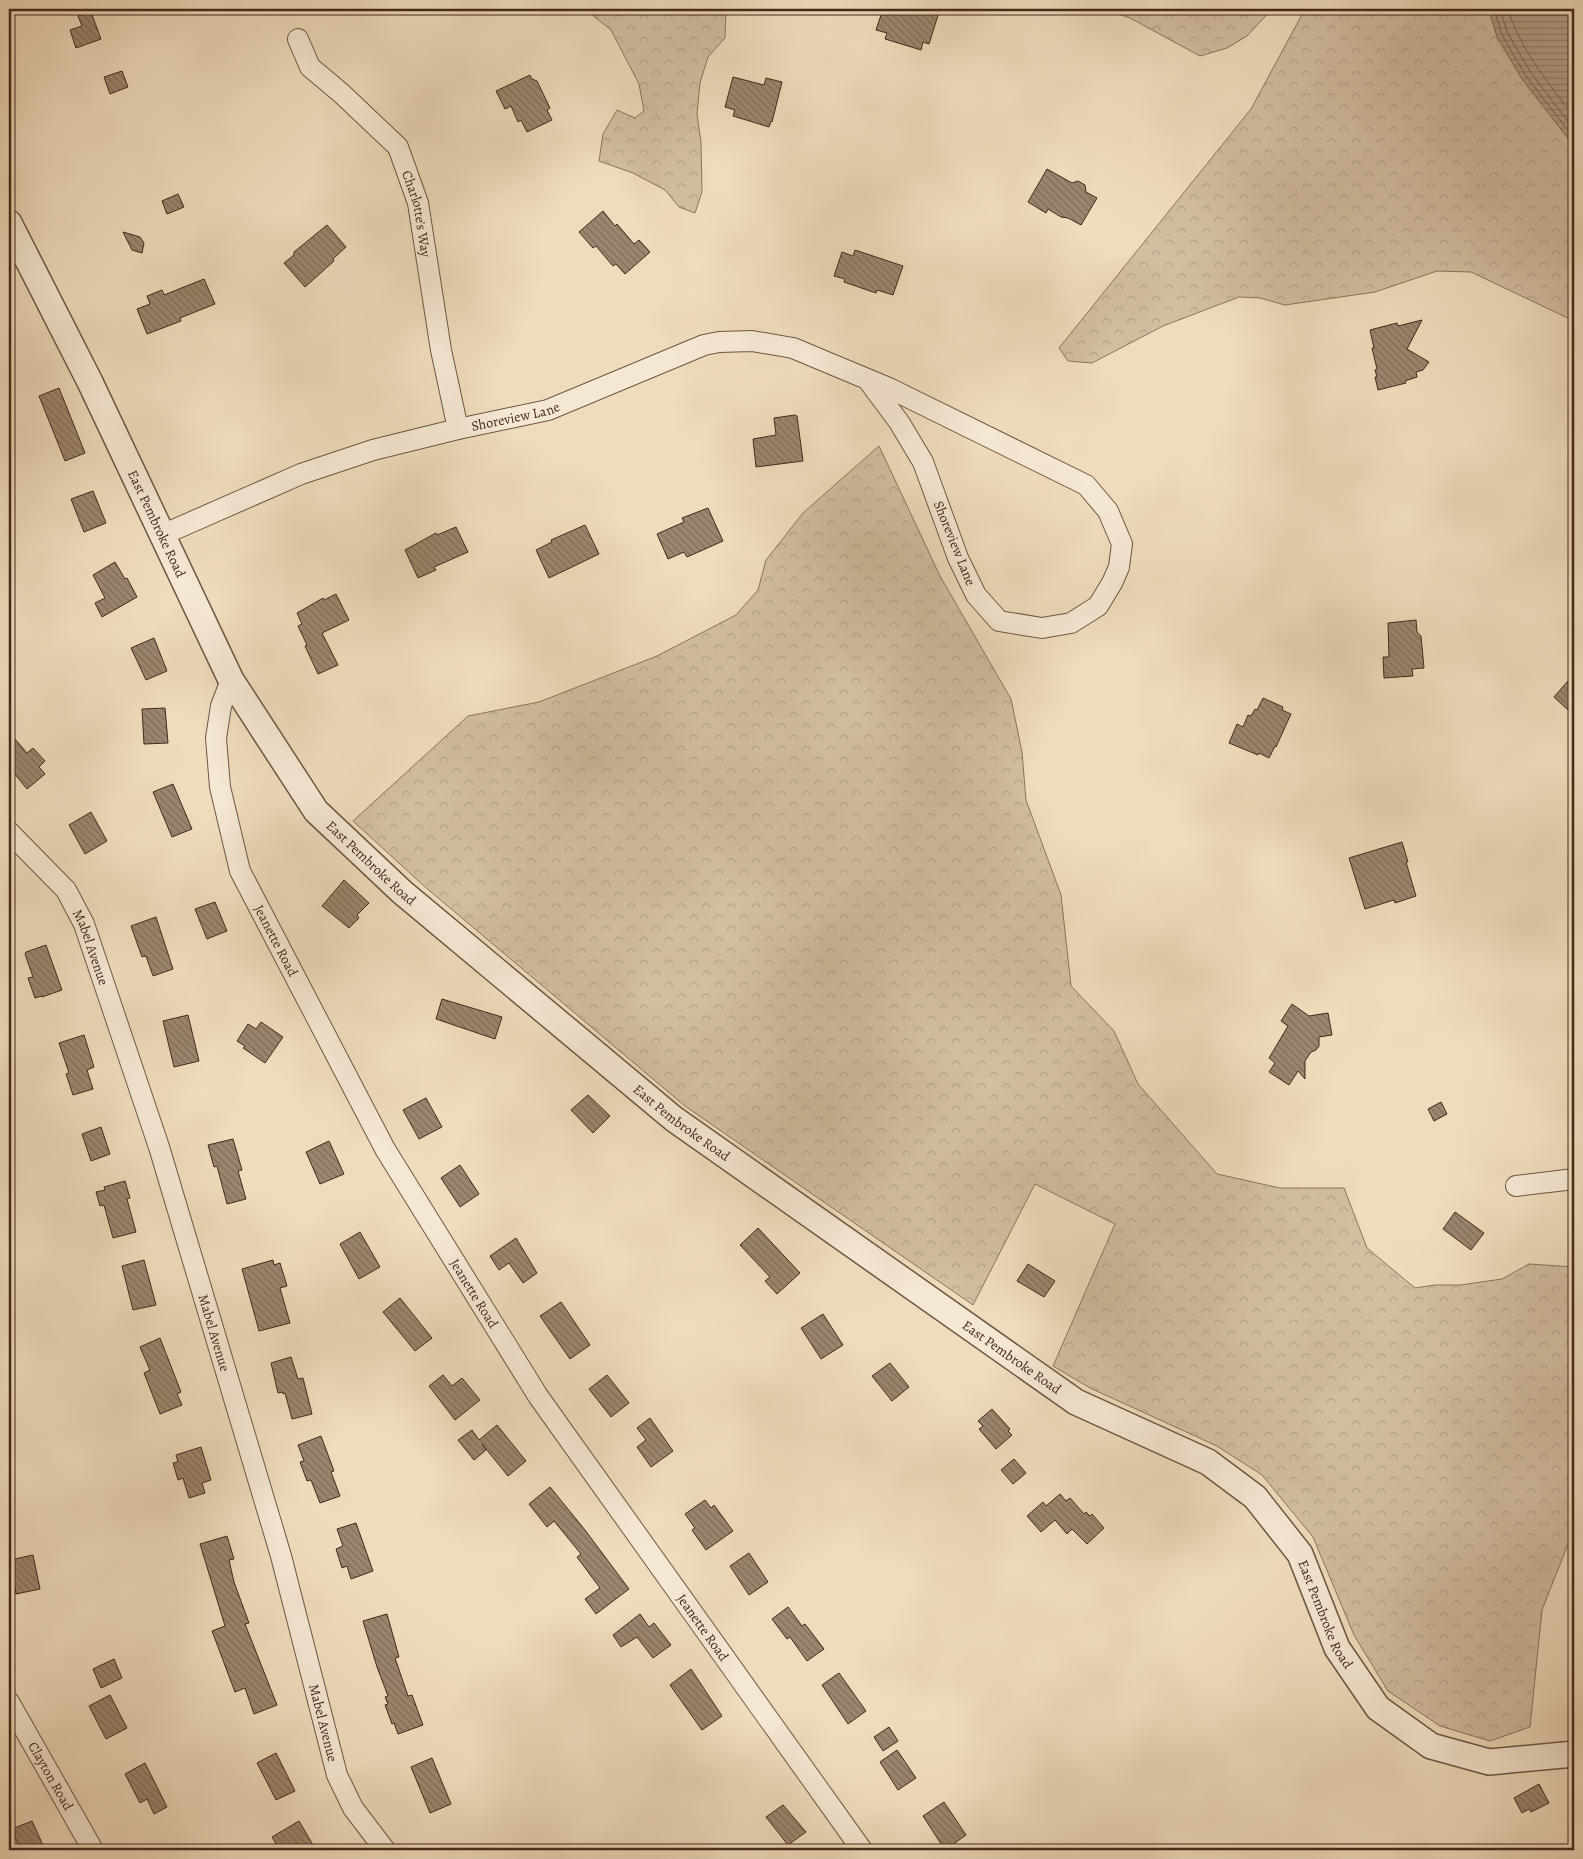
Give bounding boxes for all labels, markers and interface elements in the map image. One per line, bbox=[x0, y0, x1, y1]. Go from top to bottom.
street label: Charlotte's Way bbox=[397, 168, 435, 259]
street label: Shoreview Lane bbox=[470, 397, 563, 436]
street label: East Pembroke Road bbox=[123, 467, 190, 581]
street label: Shoreview Lane bbox=[929, 498, 980, 588]
street label: East Pembroke Road bbox=[322, 816, 420, 910]
street label: Jeanette Road bbox=[249, 901, 302, 980]
street label: Mabel Avenue bbox=[68, 906, 113, 988]
street label: East Pembroke Road bbox=[629, 1080, 734, 1166]
street label: Jeanette Road bbox=[445, 1255, 503, 1332]
street label: Mabel Avenue bbox=[193, 1292, 234, 1374]
street label: East Pembroke Road bbox=[958, 1316, 1065, 1399]
street label: East Pembroke Road bbox=[1293, 1557, 1358, 1673]
street label: Jeanette Road bbox=[672, 1590, 733, 1665]
street label: Mabel Avenue bbox=[304, 1682, 342, 1764]
street label: Clayton Road bbox=[24, 1738, 78, 1814]

